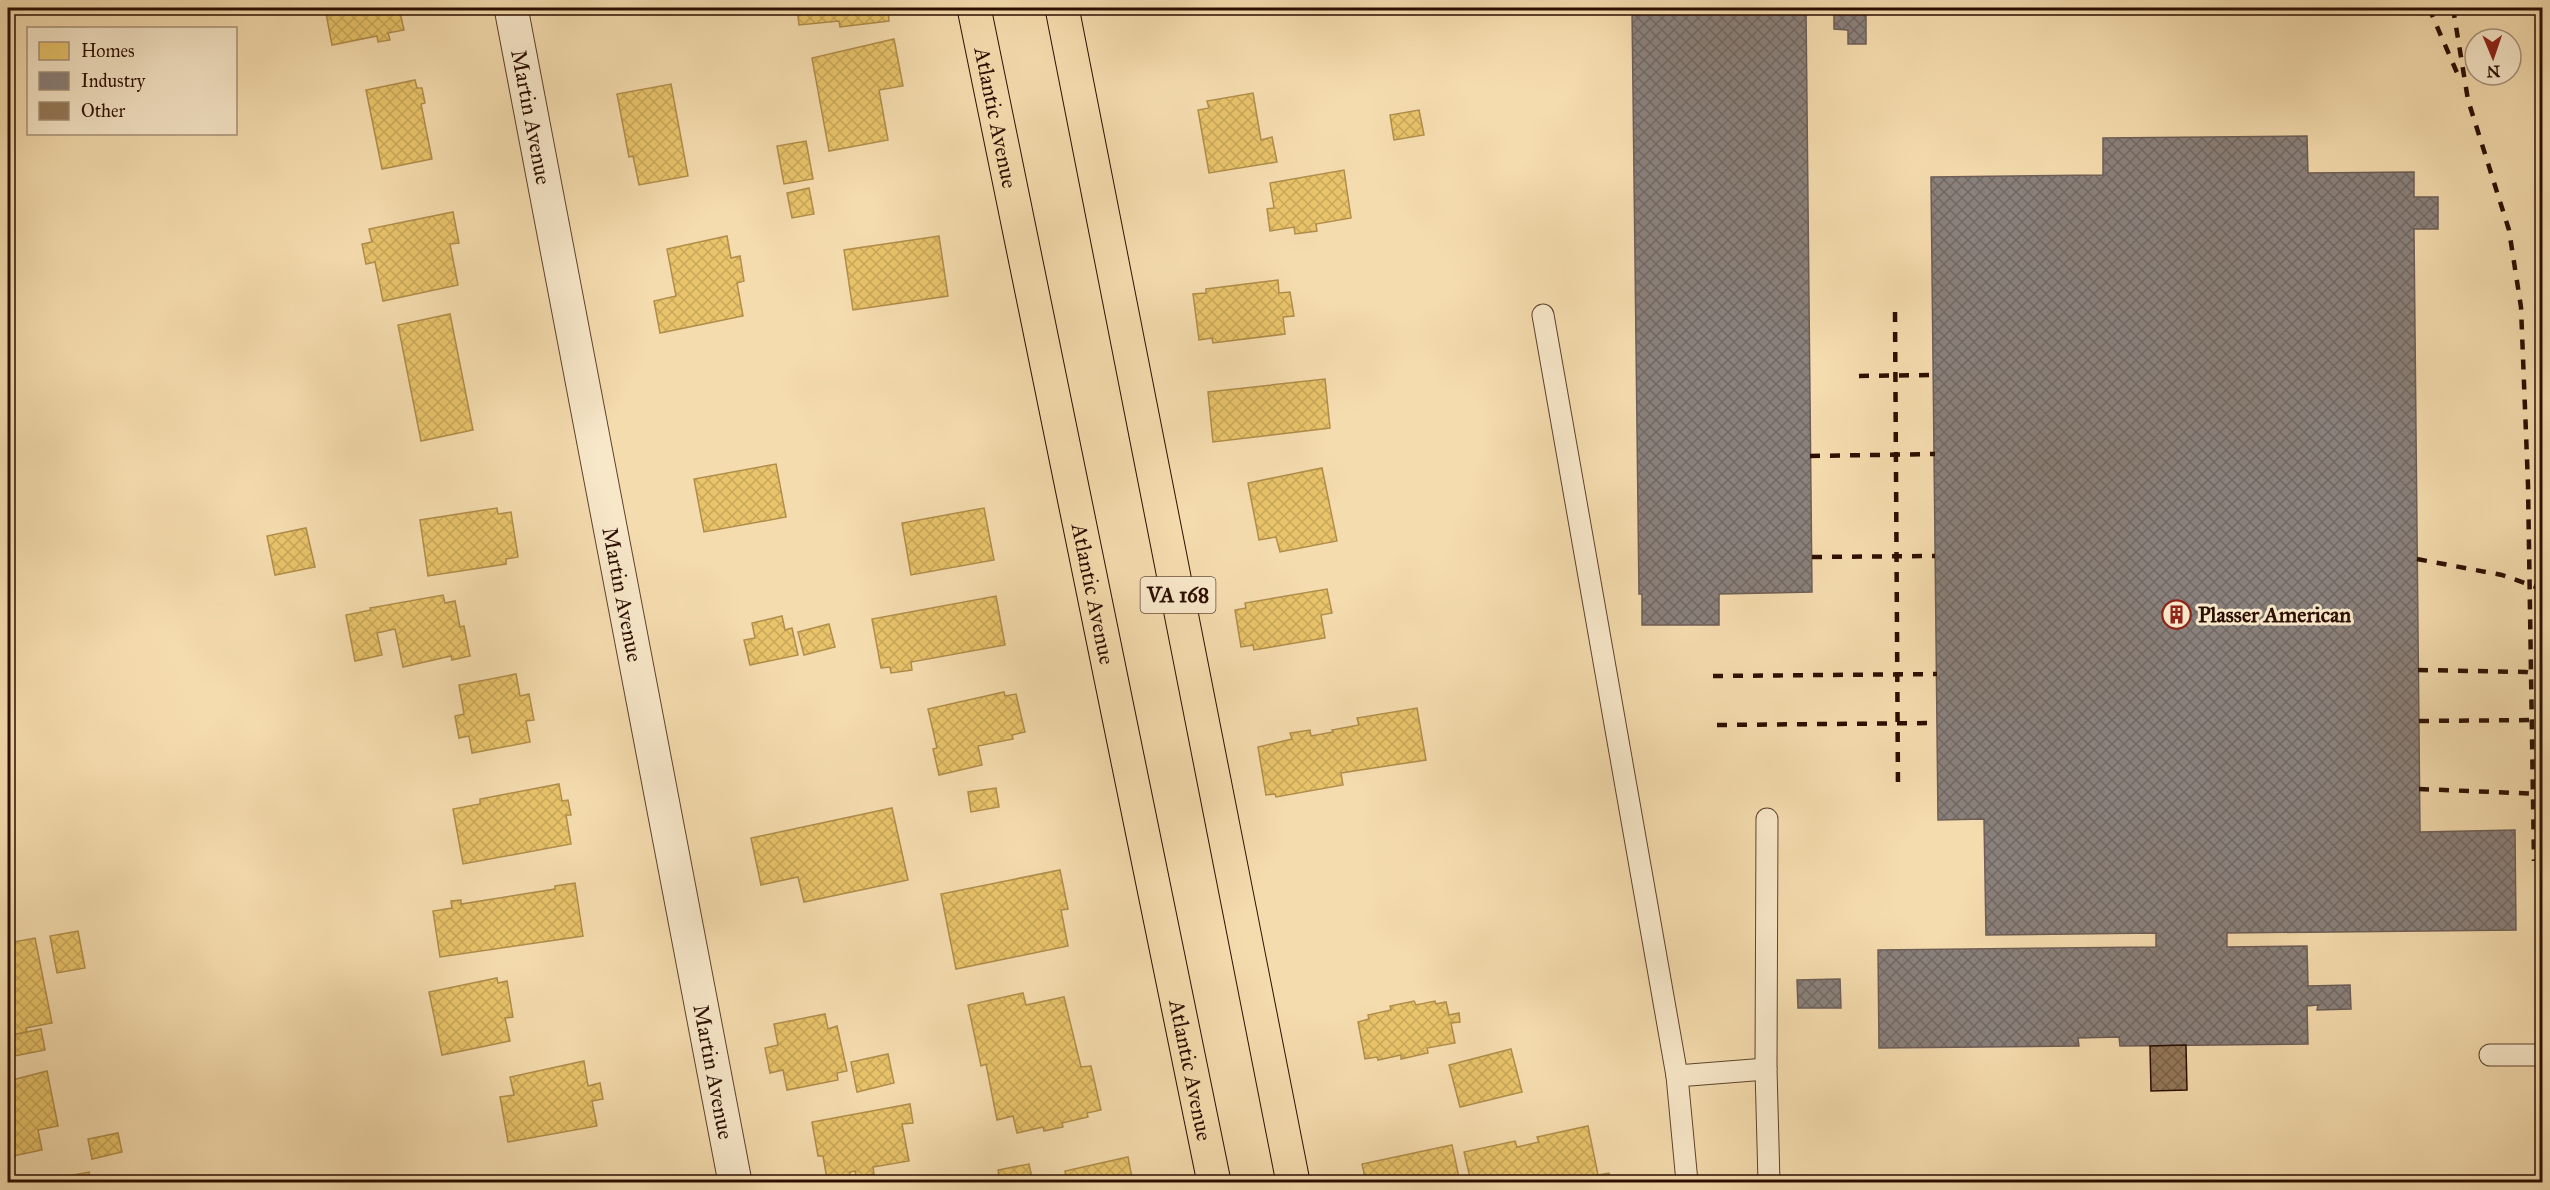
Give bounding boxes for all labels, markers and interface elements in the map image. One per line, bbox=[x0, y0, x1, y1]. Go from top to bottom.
legend bbox=[27, 27, 237, 135]
north arrow bbox=[2463, 27, 2523, 87]
text: Homes bbox=[81, 40, 135, 62]
street label: Atlantic Avenue bbox=[968, 44, 1024, 191]
street label: Martin Avenue bbox=[505, 47, 557, 187]
text: N bbox=[2486, 62, 2501, 81]
text: Industry bbox=[81, 70, 146, 92]
text: Other bbox=[81, 100, 126, 122]
street label: Atlantic Avenue bbox=[1065, 520, 1121, 667]
street label: Martin Avenue bbox=[596, 525, 648, 664]
road number: VA 168 bbox=[1140, 577, 1216, 613]
building icon: Plasser American bbox=[2161, 598, 2193, 630]
place label: Plasser American bbox=[2198, 601, 2351, 628]
street label: Atlantic Avenue bbox=[1163, 996, 1218, 1143]
street label: Martin Avenue bbox=[687, 1002, 740, 1142]

